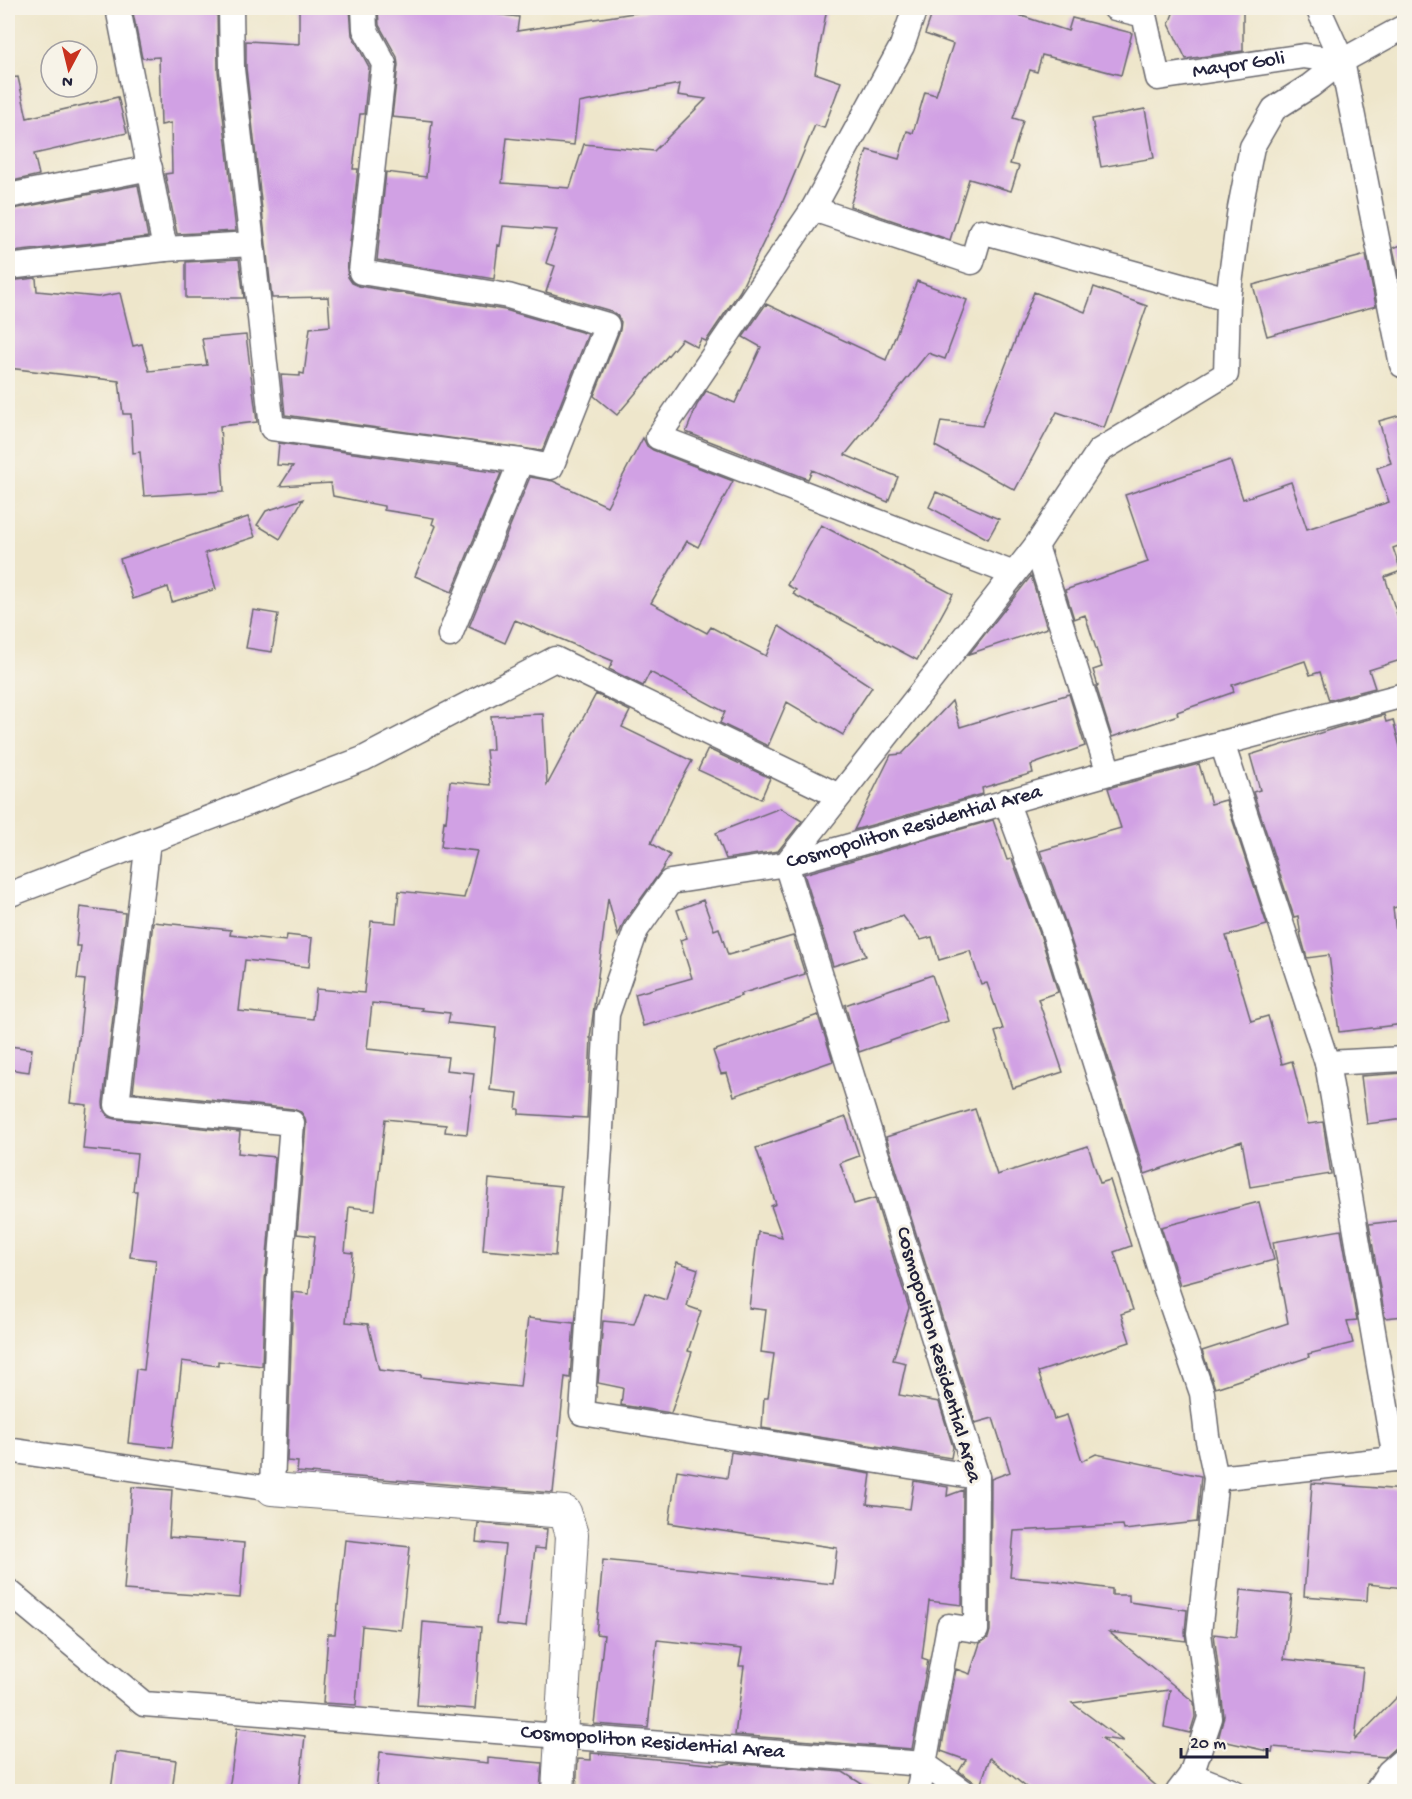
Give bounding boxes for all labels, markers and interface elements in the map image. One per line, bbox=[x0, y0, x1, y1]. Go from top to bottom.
north arrow bbox=[39, 39, 99, 99]
street label: Mayor Goli bbox=[1191, 47, 1287, 85]
text: N bbox=[61, 70, 74, 90]
street label: Cosmopoliton Residential Area bbox=[783, 780, 1046, 876]
street label: Cosmopoliton Residential Area bbox=[889, 1224, 986, 1487]
street label: Cosmopoliton Residential Area bbox=[520, 1721, 787, 1766]
scale bar bbox=[1181, 1721, 1266, 1759]
text: 20 m bbox=[1190, 1734, 1226, 1755]

